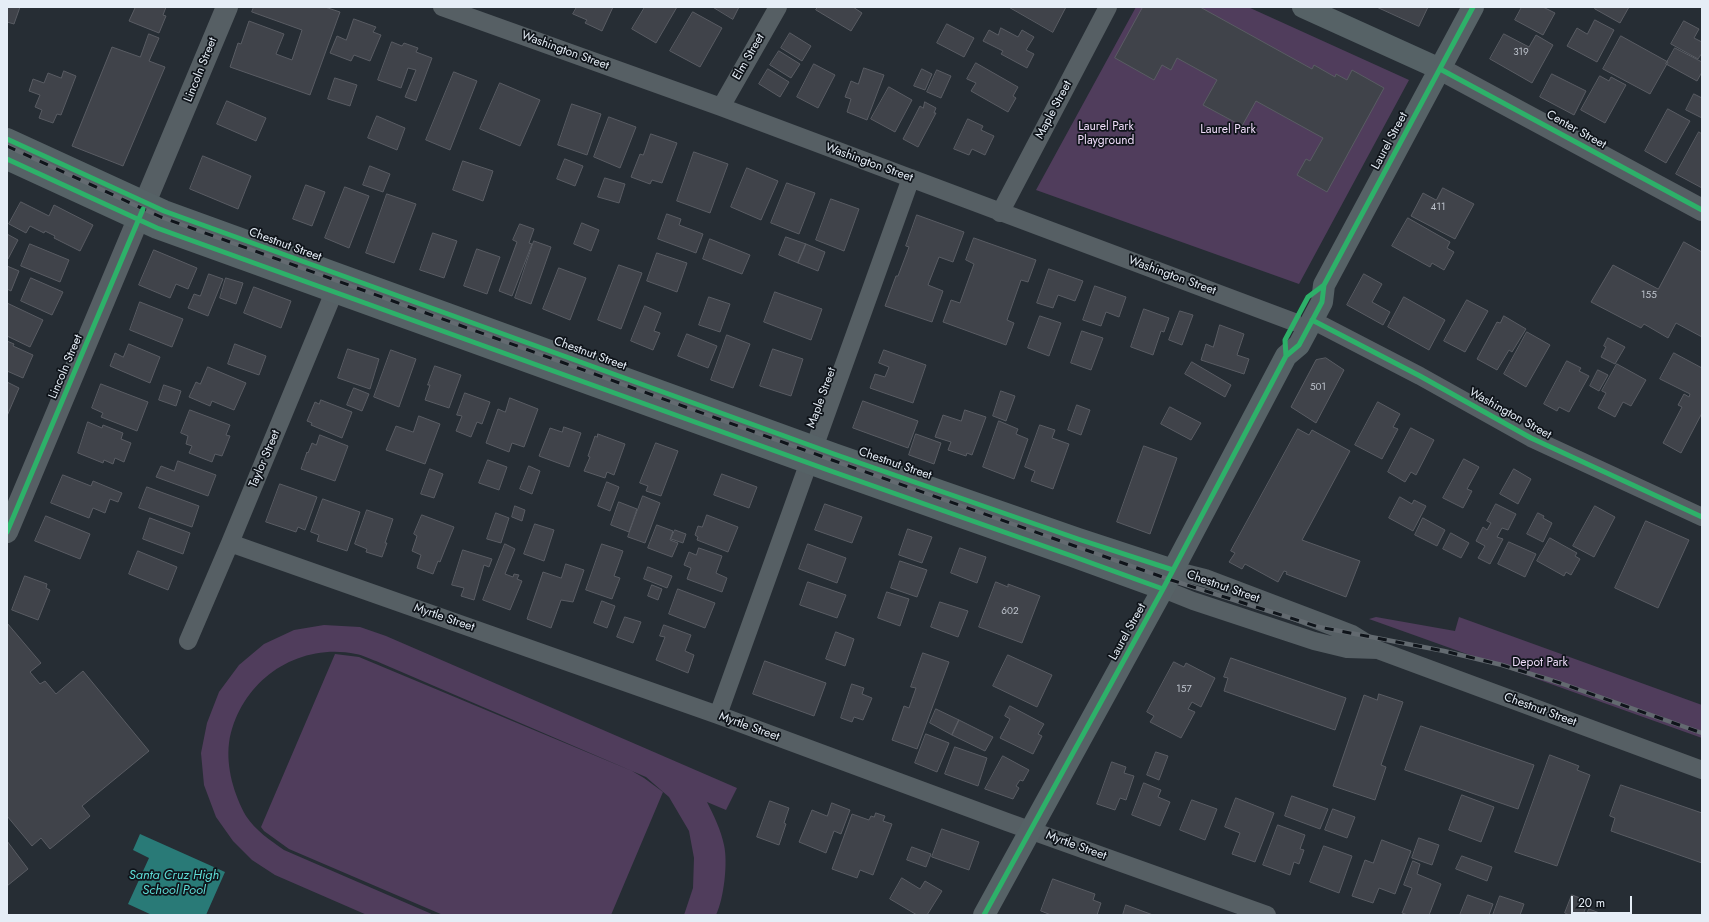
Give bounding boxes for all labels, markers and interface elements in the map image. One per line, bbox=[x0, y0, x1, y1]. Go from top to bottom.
street label: Washington Street bbox=[519, 29, 611, 73]
street label: Elm Street bbox=[730, 31, 768, 83]
street label: Lincoln Street bbox=[182, 36, 220, 104]
house number: 319 bbox=[1513, 47, 1529, 59]
street label: Maple Street bbox=[1033, 79, 1075, 141]
street label: Center Street bbox=[1544, 108, 1608, 152]
street label: Laurel Street bbox=[1369, 110, 1411, 172]
park label: Laurel Park Playground bbox=[1078, 120, 1134, 148]
park label: Laurel Park bbox=[1200, 123, 1256, 137]
street label: Washington Street bbox=[823, 141, 915, 185]
house number: 411 bbox=[1431, 202, 1445, 214]
street label: Chestnut Street bbox=[247, 225, 323, 265]
street label: Washington Street bbox=[1126, 254, 1218, 298]
house number: 155 bbox=[1641, 290, 1657, 302]
street label: Lincoln Street bbox=[46, 333, 86, 401]
street label: Chestnut Street bbox=[552, 334, 628, 374]
street label: Maple Street bbox=[804, 366, 840, 430]
house number: 501 bbox=[1310, 382, 1326, 394]
street label: Washington Street bbox=[1466, 385, 1554, 443]
street label: Taylor Street bbox=[246, 428, 284, 490]
street label: Chestnut Street bbox=[857, 445, 933, 483]
street label: Chestnut Street bbox=[1185, 568, 1261, 606]
street label: Myrtle Street bbox=[412, 601, 476, 635]
street label: Laurel Street bbox=[1107, 601, 1149, 663]
house number: 602 bbox=[1001, 606, 1019, 618]
park label: Depot Park bbox=[1512, 656, 1568, 670]
house number: 157 bbox=[1176, 684, 1192, 696]
street label: Chestnut Street bbox=[1502, 690, 1578, 730]
street label: Myrtle Street bbox=[717, 709, 781, 745]
street label: Myrtle Street bbox=[1044, 828, 1108, 864]
water label: Santa Cruz High School Pool bbox=[129, 868, 219, 899]
scale bar bbox=[1573, 888, 1634, 914]
text: 20 m bbox=[1578, 894, 1605, 912]

